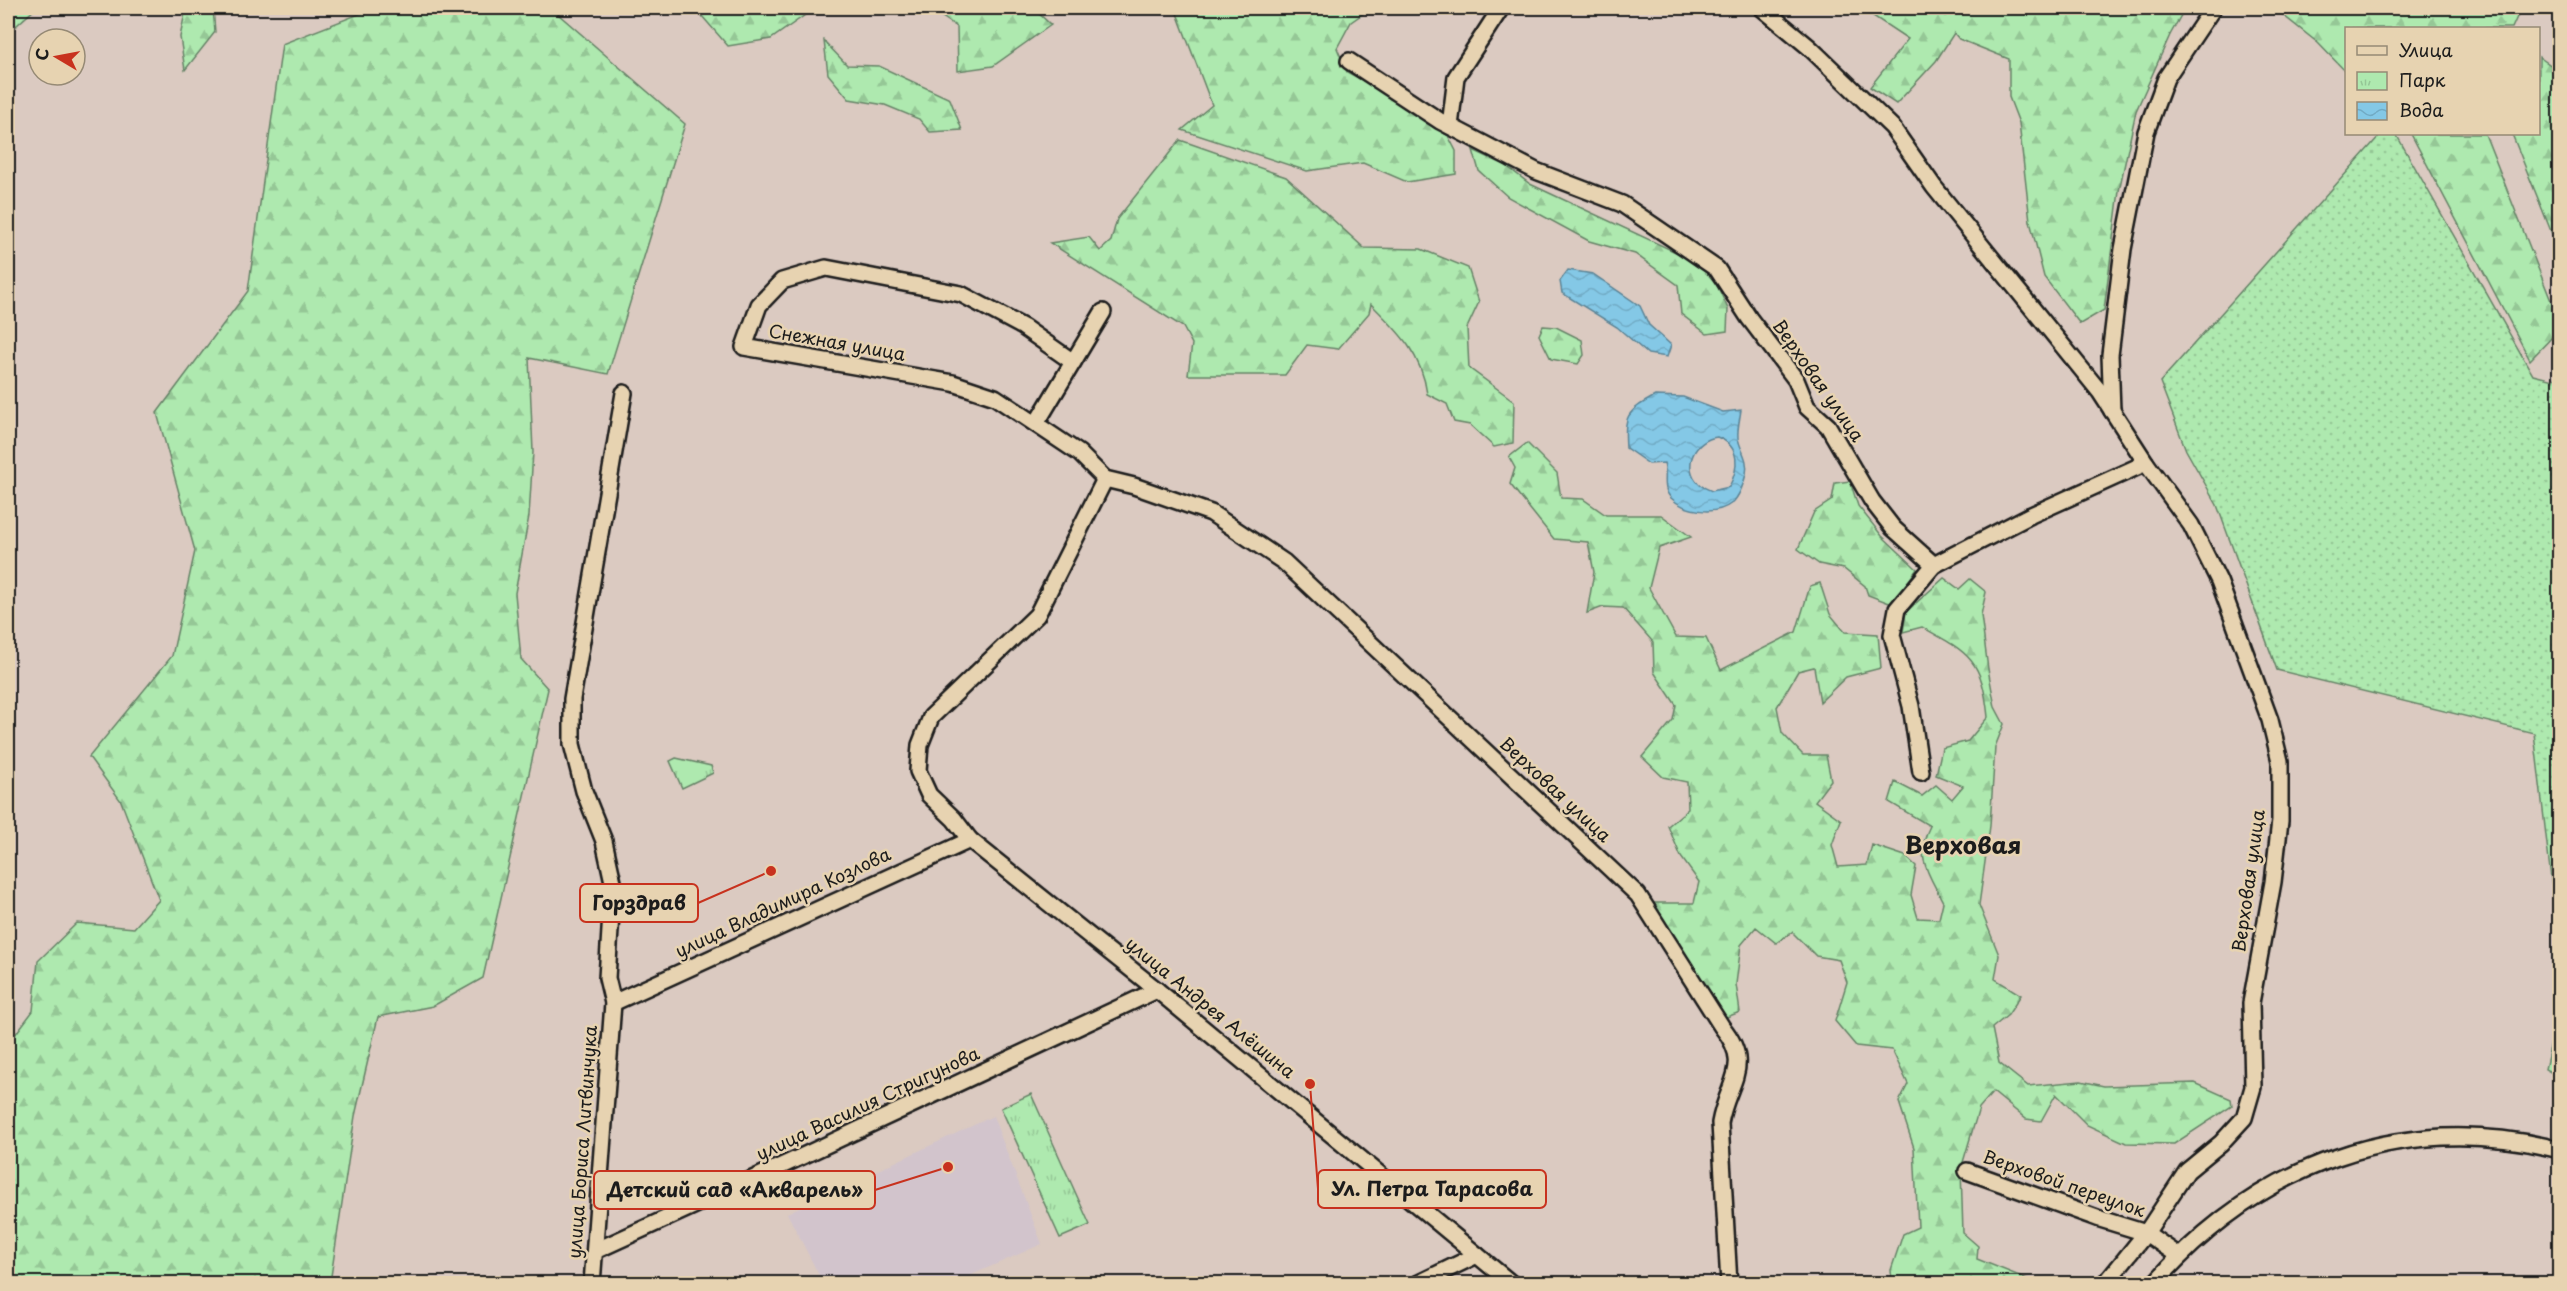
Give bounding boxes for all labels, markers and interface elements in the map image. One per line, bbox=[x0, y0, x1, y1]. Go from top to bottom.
north arrow bbox=[27, 27, 87, 87]
legend bbox=[2345, 27, 2540, 135]
text: Улица bbox=[2399, 36, 2453, 63]
text: С bbox=[28, 46, 54, 62]
text: Парк bbox=[2399, 66, 2446, 93]
text: Вода bbox=[2399, 96, 2444, 123]
street label: Верховая улица bbox=[1767, 313, 1872, 447]
street label: Снежная улица bbox=[767, 316, 908, 367]
street label: Верховая улица bbox=[1494, 730, 1618, 848]
street label: Верховая улица bbox=[2224, 807, 2271, 954]
district label: Верховая bbox=[1905, 826, 2021, 862]
street label: улица Владимира Козлова bbox=[670, 839, 895, 964]
callout: Горздрав bbox=[580, 884, 698, 922]
text: Горздрав bbox=[592, 887, 686, 917]
street label: улица Андрея Алёшина bbox=[1120, 930, 1302, 1084]
street label: улица Бориса Литвинчука bbox=[560, 1024, 603, 1259]
street label: улица Василия Стригунова bbox=[751, 1039, 984, 1166]
street label: Верховой переулок bbox=[1980, 1142, 2150, 1223]
callout: Ул. Петра Тарасова bbox=[1318, 1170, 1546, 1208]
callout: Детский сад «Акварель» bbox=[594, 1171, 875, 1209]
text: Ул. Петра Тарасова bbox=[1331, 1173, 1533, 1203]
text: Детский сад «Акварель» bbox=[606, 1174, 863, 1204]

